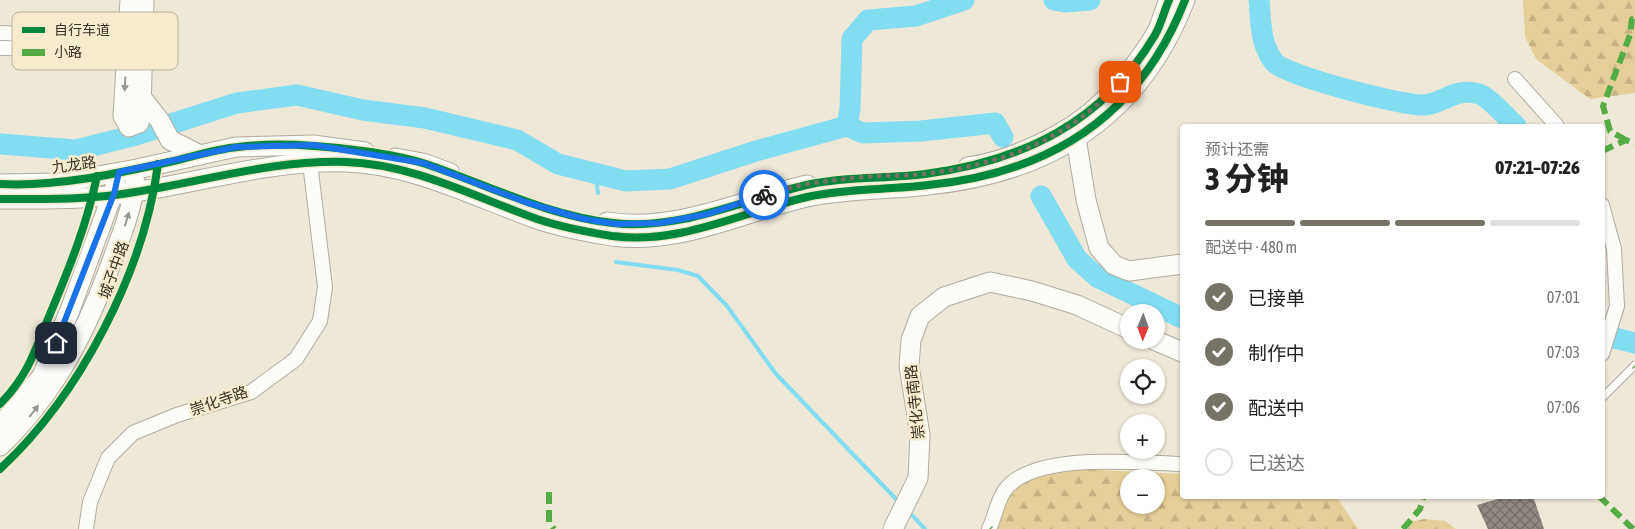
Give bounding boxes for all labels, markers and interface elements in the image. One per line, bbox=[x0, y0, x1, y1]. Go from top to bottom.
legend bbox=[12, 12, 178, 70]
text: 自行车道 bbox=[54, 22, 110, 38]
text: 小路 bbox=[54, 44, 82, 60]
pin bbox=[1099, 61, 1141, 103]
icon: bag bbox=[1106, 68, 1134, 96]
one-way arrow bbox=[121, 76, 129, 92]
text: 预计还需 bbox=[1205, 140, 1269, 158]
street label: 九龙路 bbox=[50, 153, 97, 176]
text: 07:21–07:26 bbox=[1495, 156, 1580, 178]
text: 3 分钟 bbox=[1205, 160, 1288, 197]
courier bbox=[739, 170, 789, 220]
icon: bike bbox=[750, 181, 778, 209]
one-way arrow bbox=[123, 211, 131, 226]
text: 配送中 · 480 m bbox=[1205, 238, 1297, 256]
street label: 城子中路 bbox=[95, 239, 132, 301]
icon: check bbox=[1205, 283, 1233, 311]
text: 已接单 bbox=[1248, 287, 1305, 309]
text: 07:01 bbox=[1547, 288, 1580, 306]
north arrow bbox=[1120, 304, 1165, 349]
map controls bbox=[1120, 304, 1165, 514]
pin bbox=[35, 322, 77, 364]
icon: home bbox=[42, 329, 70, 357]
icon: check bbox=[1205, 338, 1233, 366]
text: 制作中 bbox=[1248, 342, 1305, 364]
text: 07:03 bbox=[1547, 343, 1580, 361]
button: locate bbox=[1120, 359, 1165, 404]
street label: 崇化寺南路 bbox=[902, 364, 927, 440]
street label: 崇化寺路 bbox=[188, 383, 250, 418]
icon: check bbox=[1205, 393, 1233, 421]
text: 配送中 bbox=[1248, 397, 1305, 419]
text: 07:06 bbox=[1547, 398, 1580, 416]
one-way arrow bbox=[28, 405, 39, 418]
button: + bbox=[1120, 414, 1165, 459]
text: 已送达 bbox=[1248, 452, 1305, 474]
button: − bbox=[1120, 469, 1165, 514]

